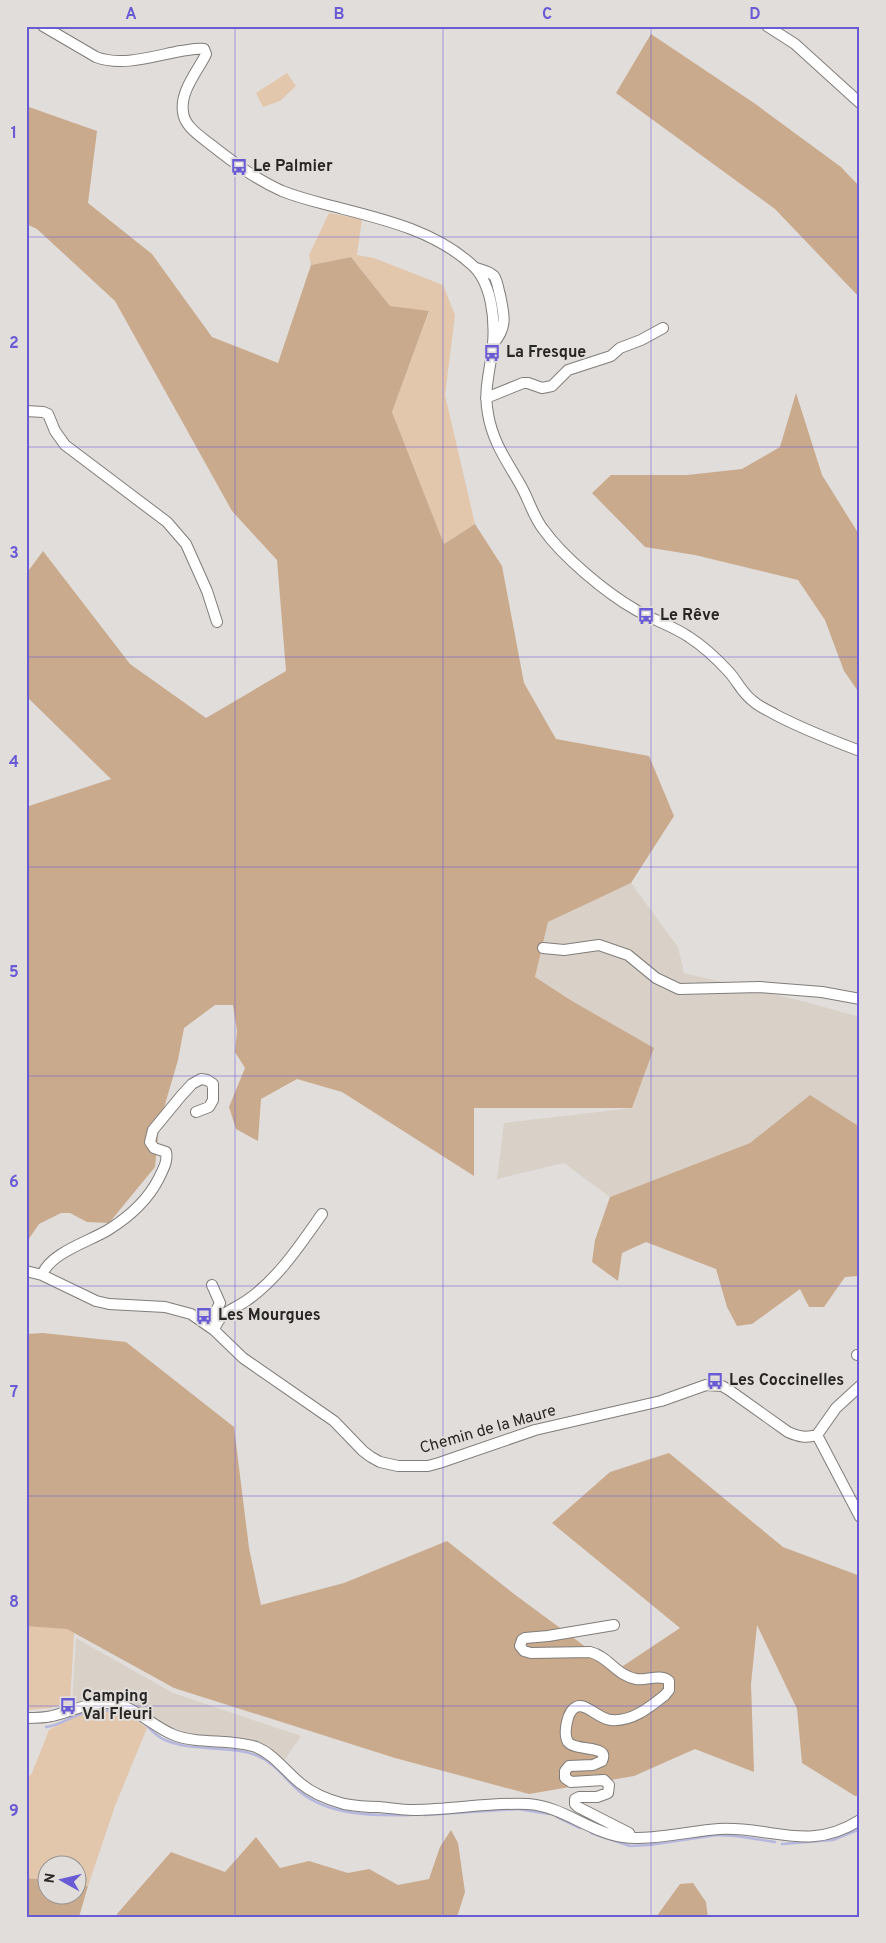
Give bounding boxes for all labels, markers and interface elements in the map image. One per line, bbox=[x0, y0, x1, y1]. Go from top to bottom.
text: A bbox=[125, 5, 137, 25]
text: B bbox=[333, 5, 345, 25]
text: C bbox=[542, 5, 552, 25]
text: D bbox=[749, 5, 761, 25]
text: 1 bbox=[11, 124, 17, 144]
bus stop icon: Le Palmier bbox=[229, 157, 249, 177]
place label: Le Palmier bbox=[253, 157, 333, 177]
text: 2 bbox=[9, 334, 19, 354]
bus stop icon: La Fresque bbox=[482, 343, 502, 363]
place label: La Fresque bbox=[506, 343, 586, 363]
text: 3 bbox=[9, 544, 19, 564]
bus stop icon: Le Rêve bbox=[636, 606, 656, 626]
place label: Le Rêve bbox=[660, 606, 720, 626]
text: 4 bbox=[9, 753, 19, 773]
text: 5 bbox=[9, 963, 19, 983]
text: 6 bbox=[9, 1173, 19, 1193]
bus stop icon: Les Mourgues bbox=[194, 1306, 214, 1326]
place label: Les Mourgues bbox=[218, 1306, 321, 1326]
bus stop icon: Les Coccinelles bbox=[705, 1371, 725, 1391]
place label: Les Coccinelles bbox=[729, 1371, 844, 1391]
text: 7 bbox=[10, 1383, 18, 1403]
street label: Chemin de la Maure bbox=[418, 1401, 558, 1459]
text: 8 bbox=[9, 1593, 19, 1613]
place label: Camping Val Fleuri bbox=[82, 1687, 153, 1725]
bus stop icon: Camping Val Fleuri bbox=[58, 1696, 78, 1716]
text: 9 bbox=[9, 1802, 19, 1822]
north arrow bbox=[38, 1856, 88, 1906]
text: N bbox=[41, 1872, 60, 1885]

